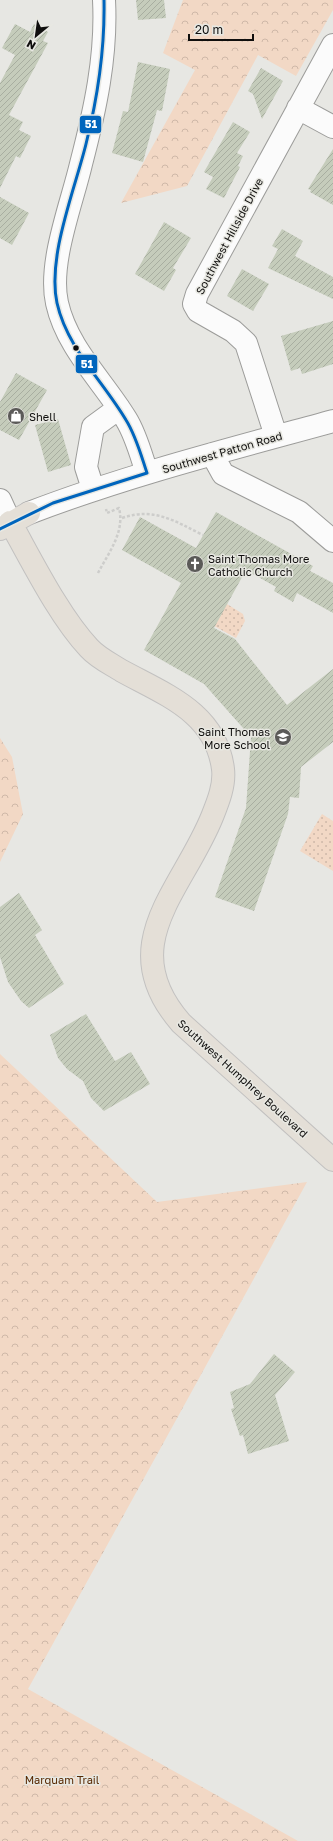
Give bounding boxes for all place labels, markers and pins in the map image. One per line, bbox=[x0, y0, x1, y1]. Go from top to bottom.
unlabelled marker bbox=[71, 343, 81, 353]
shop icon: Shell bbox=[6, 406, 26, 426]
place label: Shell bbox=[29, 410, 57, 423]
place label: Saint Thomas More Catholic Church bbox=[208, 552, 309, 578]
church icon: Saint Thomas More Catholic Church bbox=[185, 554, 205, 574]
place label: Saint Thomas More School bbox=[198, 725, 270, 751]
school or university icon: Saint Thomas More School bbox=[273, 727, 293, 747]

